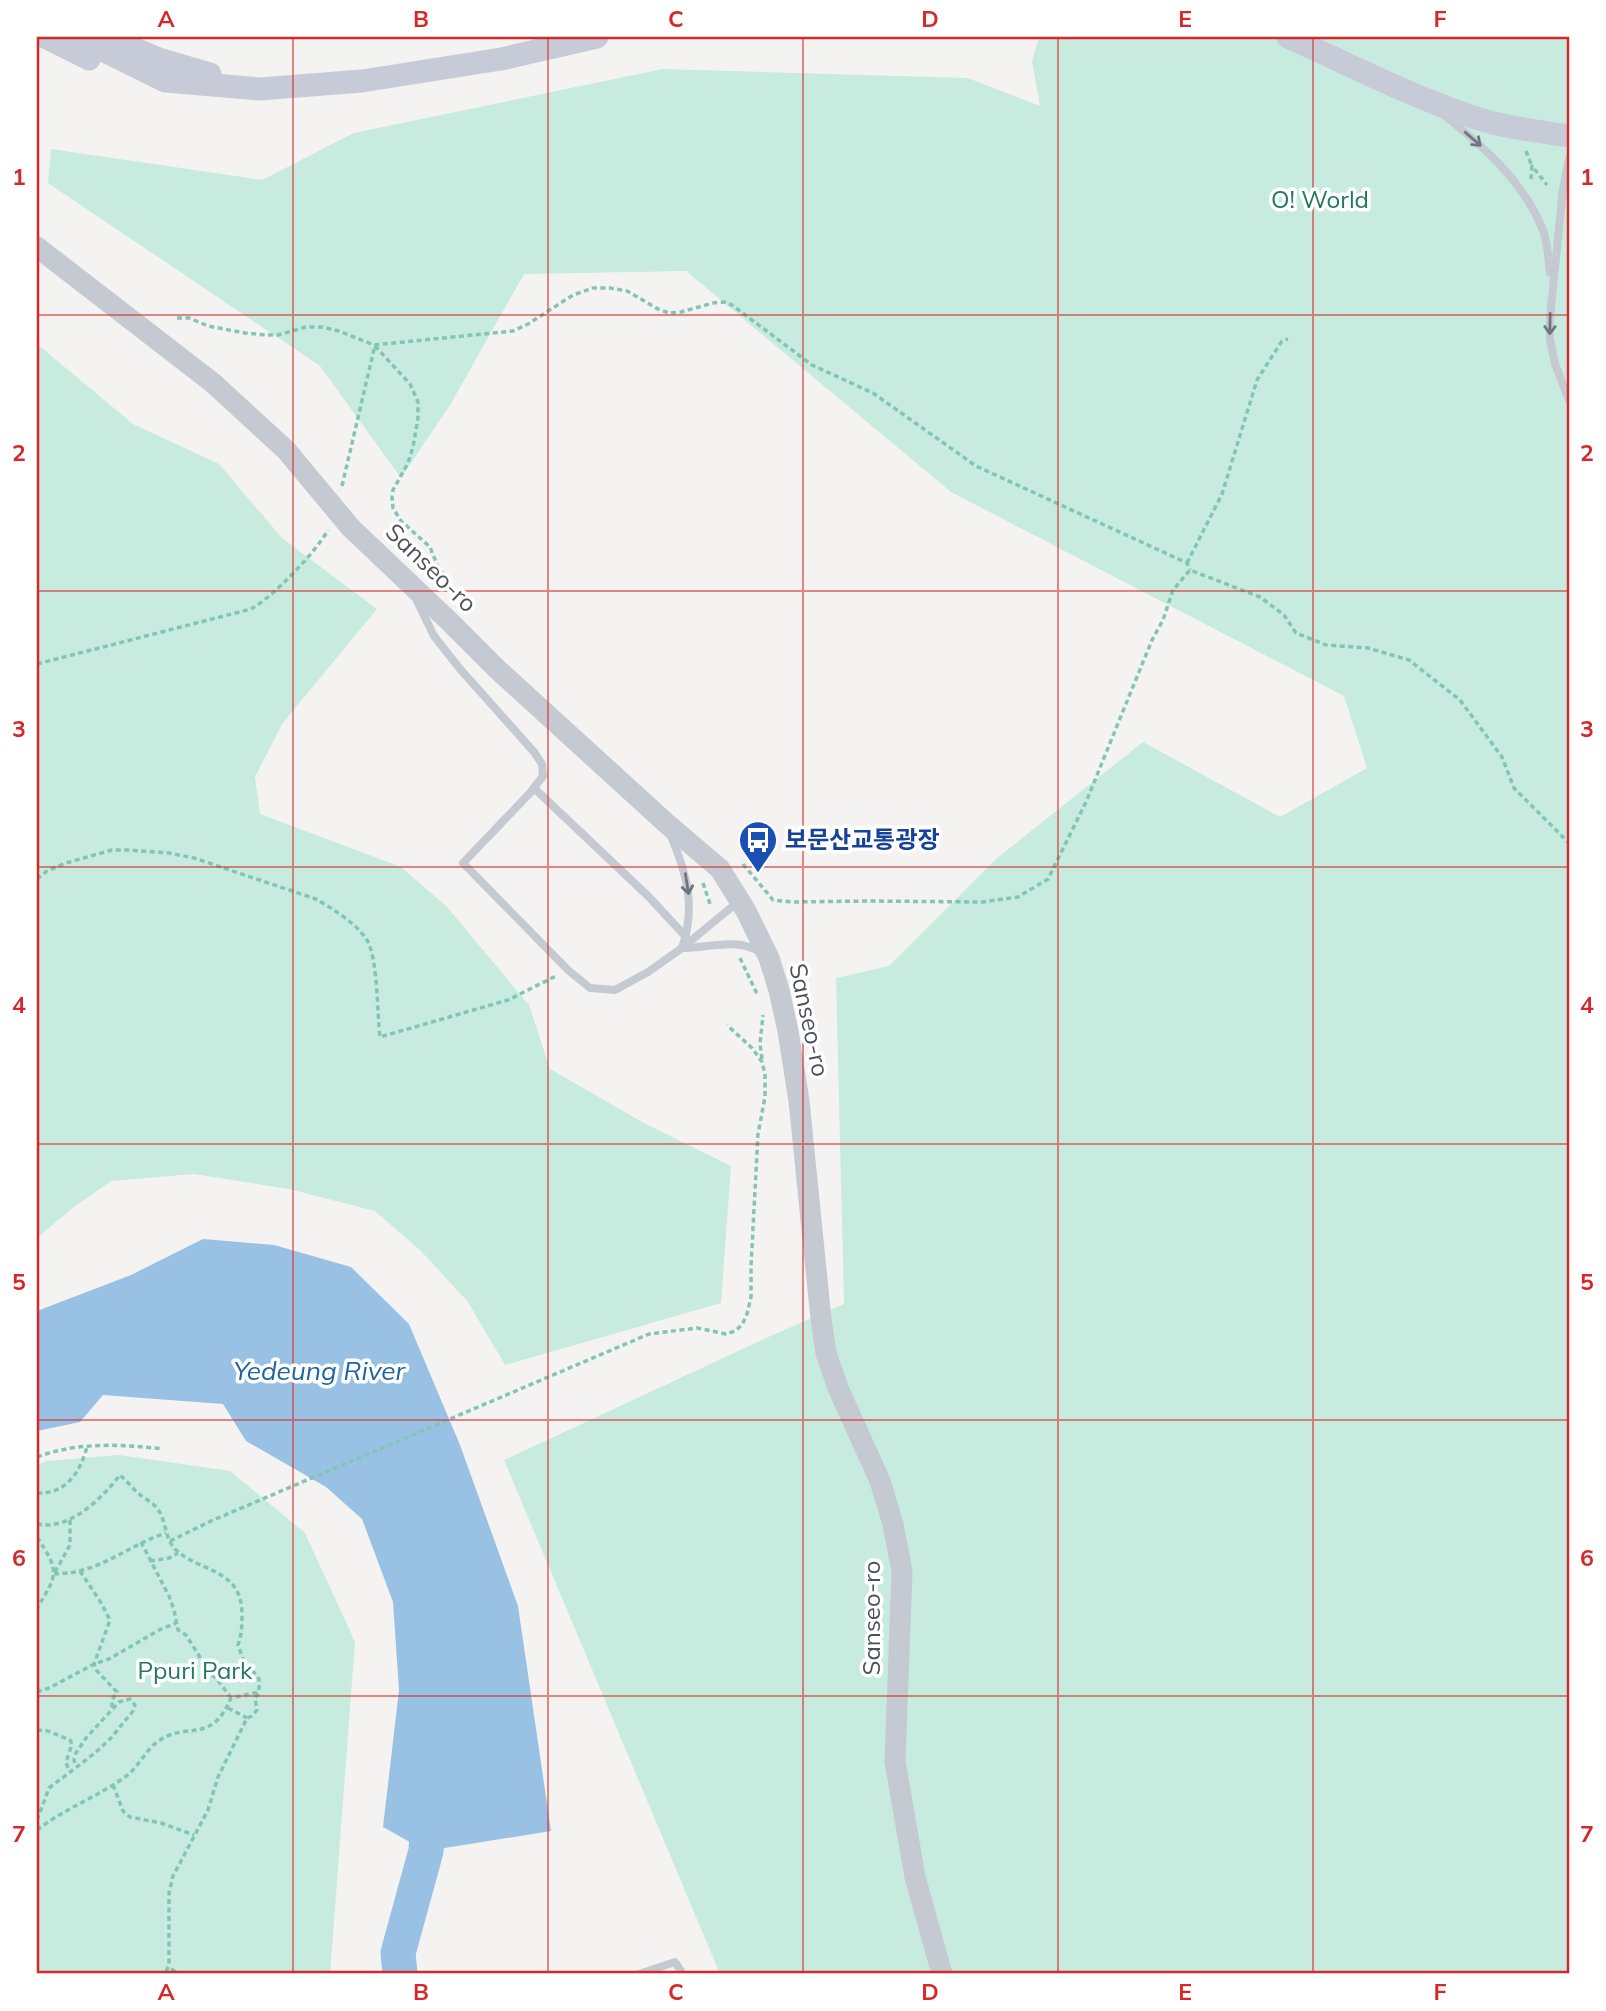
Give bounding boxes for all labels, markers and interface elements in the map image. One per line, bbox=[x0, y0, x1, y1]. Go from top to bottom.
text: A bbox=[157, 4, 175, 33]
text: B bbox=[413, 4, 429, 33]
text: C bbox=[668, 4, 684, 33]
text: D bbox=[921, 4, 939, 33]
text: E bbox=[1178, 4, 1192, 33]
text: F bbox=[1433, 4, 1447, 33]
one-way arrow bbox=[1464, 131, 1482, 147]
text: 1 bbox=[12, 162, 26, 191]
text: 1 bbox=[1580, 162, 1594, 191]
park label: O! World bbox=[1271, 184, 1369, 214]
one-way arrow bbox=[1543, 312, 1557, 335]
text: 2 bbox=[12, 438, 26, 467]
text: 2 bbox=[1580, 438, 1594, 467]
street label: Sanseo-ro bbox=[380, 517, 483, 618]
text: 3 bbox=[12, 714, 26, 743]
text: 3 bbox=[1580, 714, 1594, 743]
bus stop icon: 보문산교통광장 bbox=[737, 819, 779, 874]
place label: 보문산교통광장 bbox=[785, 824, 940, 854]
one-way arrow bbox=[681, 872, 694, 895]
street label: Sanseo-ro bbox=[783, 960, 837, 1079]
text: 4 bbox=[12, 990, 26, 1019]
text: 4 bbox=[1580, 990, 1594, 1019]
text: 5 bbox=[12, 1267, 26, 1296]
text: 5 bbox=[1580, 1267, 1594, 1296]
water label: Yedeung River bbox=[233, 1354, 406, 1387]
text: 6 bbox=[12, 1543, 26, 1572]
text: 6 bbox=[1580, 1543, 1594, 1572]
street label: Sanseo-ro bbox=[856, 1561, 886, 1675]
park label: Ppuri Park bbox=[138, 1655, 253, 1685]
text: 7 bbox=[12, 1819, 26, 1848]
text: 7 bbox=[1580, 1819, 1594, 1848]
text: A bbox=[157, 1977, 175, 2006]
text: B bbox=[413, 1977, 429, 2006]
text: C bbox=[668, 1977, 684, 2006]
text: D bbox=[921, 1977, 939, 2006]
text: E bbox=[1178, 1977, 1192, 2006]
text: F bbox=[1433, 1977, 1447, 2006]

